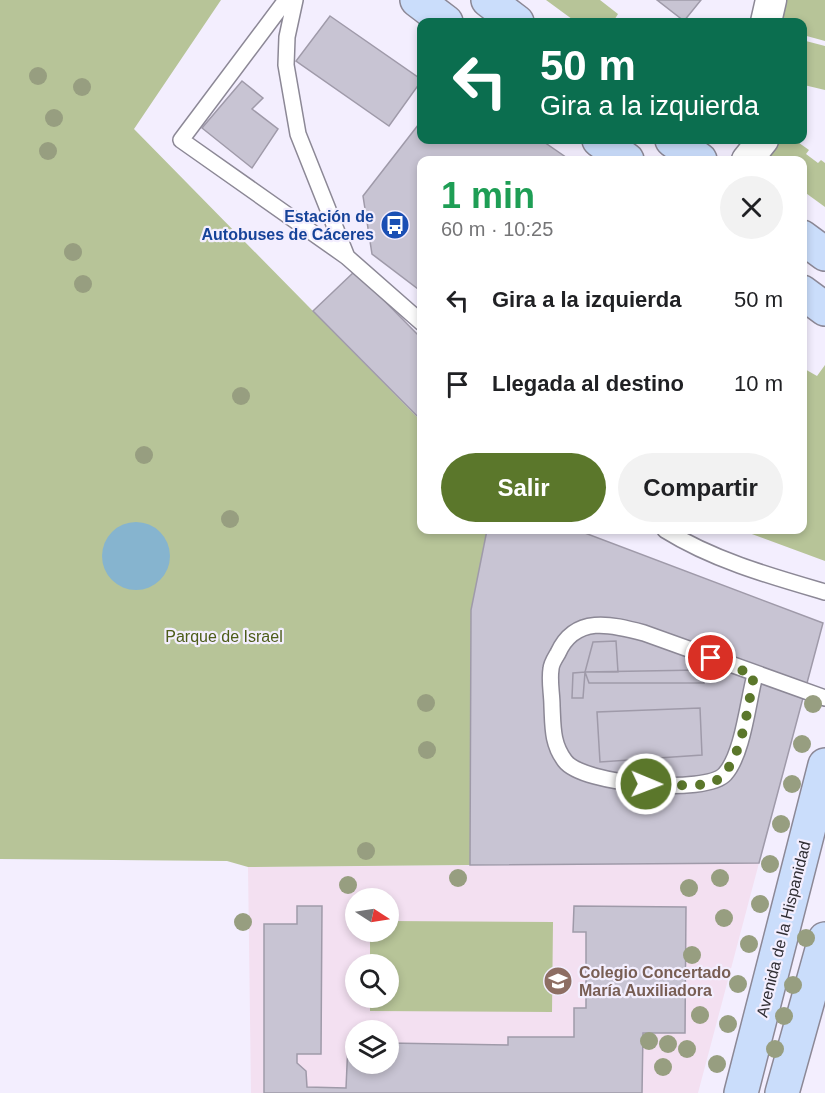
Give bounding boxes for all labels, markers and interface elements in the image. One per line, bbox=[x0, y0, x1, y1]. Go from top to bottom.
icon: left bbox=[441, 42, 519, 120]
text: 50 m bbox=[540, 42, 636, 89]
text: Gira a la izquierda bbox=[540, 91, 759, 121]
text: 1 min bbox=[441, 175, 535, 216]
button: close bbox=[720, 176, 783, 239]
place label: Estación de Autobuses de Cáceres bbox=[201, 208, 374, 243]
bus stop icon: Estación de Autobuses de Cáceres bbox=[379, 209, 411, 241]
text: 60 m · 10:25 bbox=[441, 218, 553, 240]
icon: left bbox=[441, 284, 474, 317]
text: Gira a la izquierda bbox=[492, 287, 682, 312]
text: 50 m bbox=[734, 287, 783, 312]
icon: arrive bbox=[441, 368, 474, 401]
text: Llegada al destino bbox=[492, 371, 684, 396]
text: 10 m bbox=[734, 371, 783, 396]
button: Salir bbox=[441, 453, 606, 522]
button: Compartir bbox=[618, 453, 783, 522]
park label: Parque de Israel bbox=[165, 628, 283, 645]
pin bbox=[685, 632, 736, 683]
icon: arrive bbox=[694, 641, 727, 674]
position arrow bbox=[614, 752, 678, 816]
street label: Avenida de la Hispanidad bbox=[753, 839, 814, 1019]
north arrow bbox=[345, 888, 399, 942]
map controls bbox=[345, 888, 399, 1074]
button: search bbox=[345, 954, 399, 1008]
place label: Colegio Concertado María Auxiliadora bbox=[579, 964, 731, 999]
school or university icon: Colegio Concertado María Auxiliadora bbox=[542, 965, 574, 997]
button: layers bbox=[345, 1020, 399, 1074]

